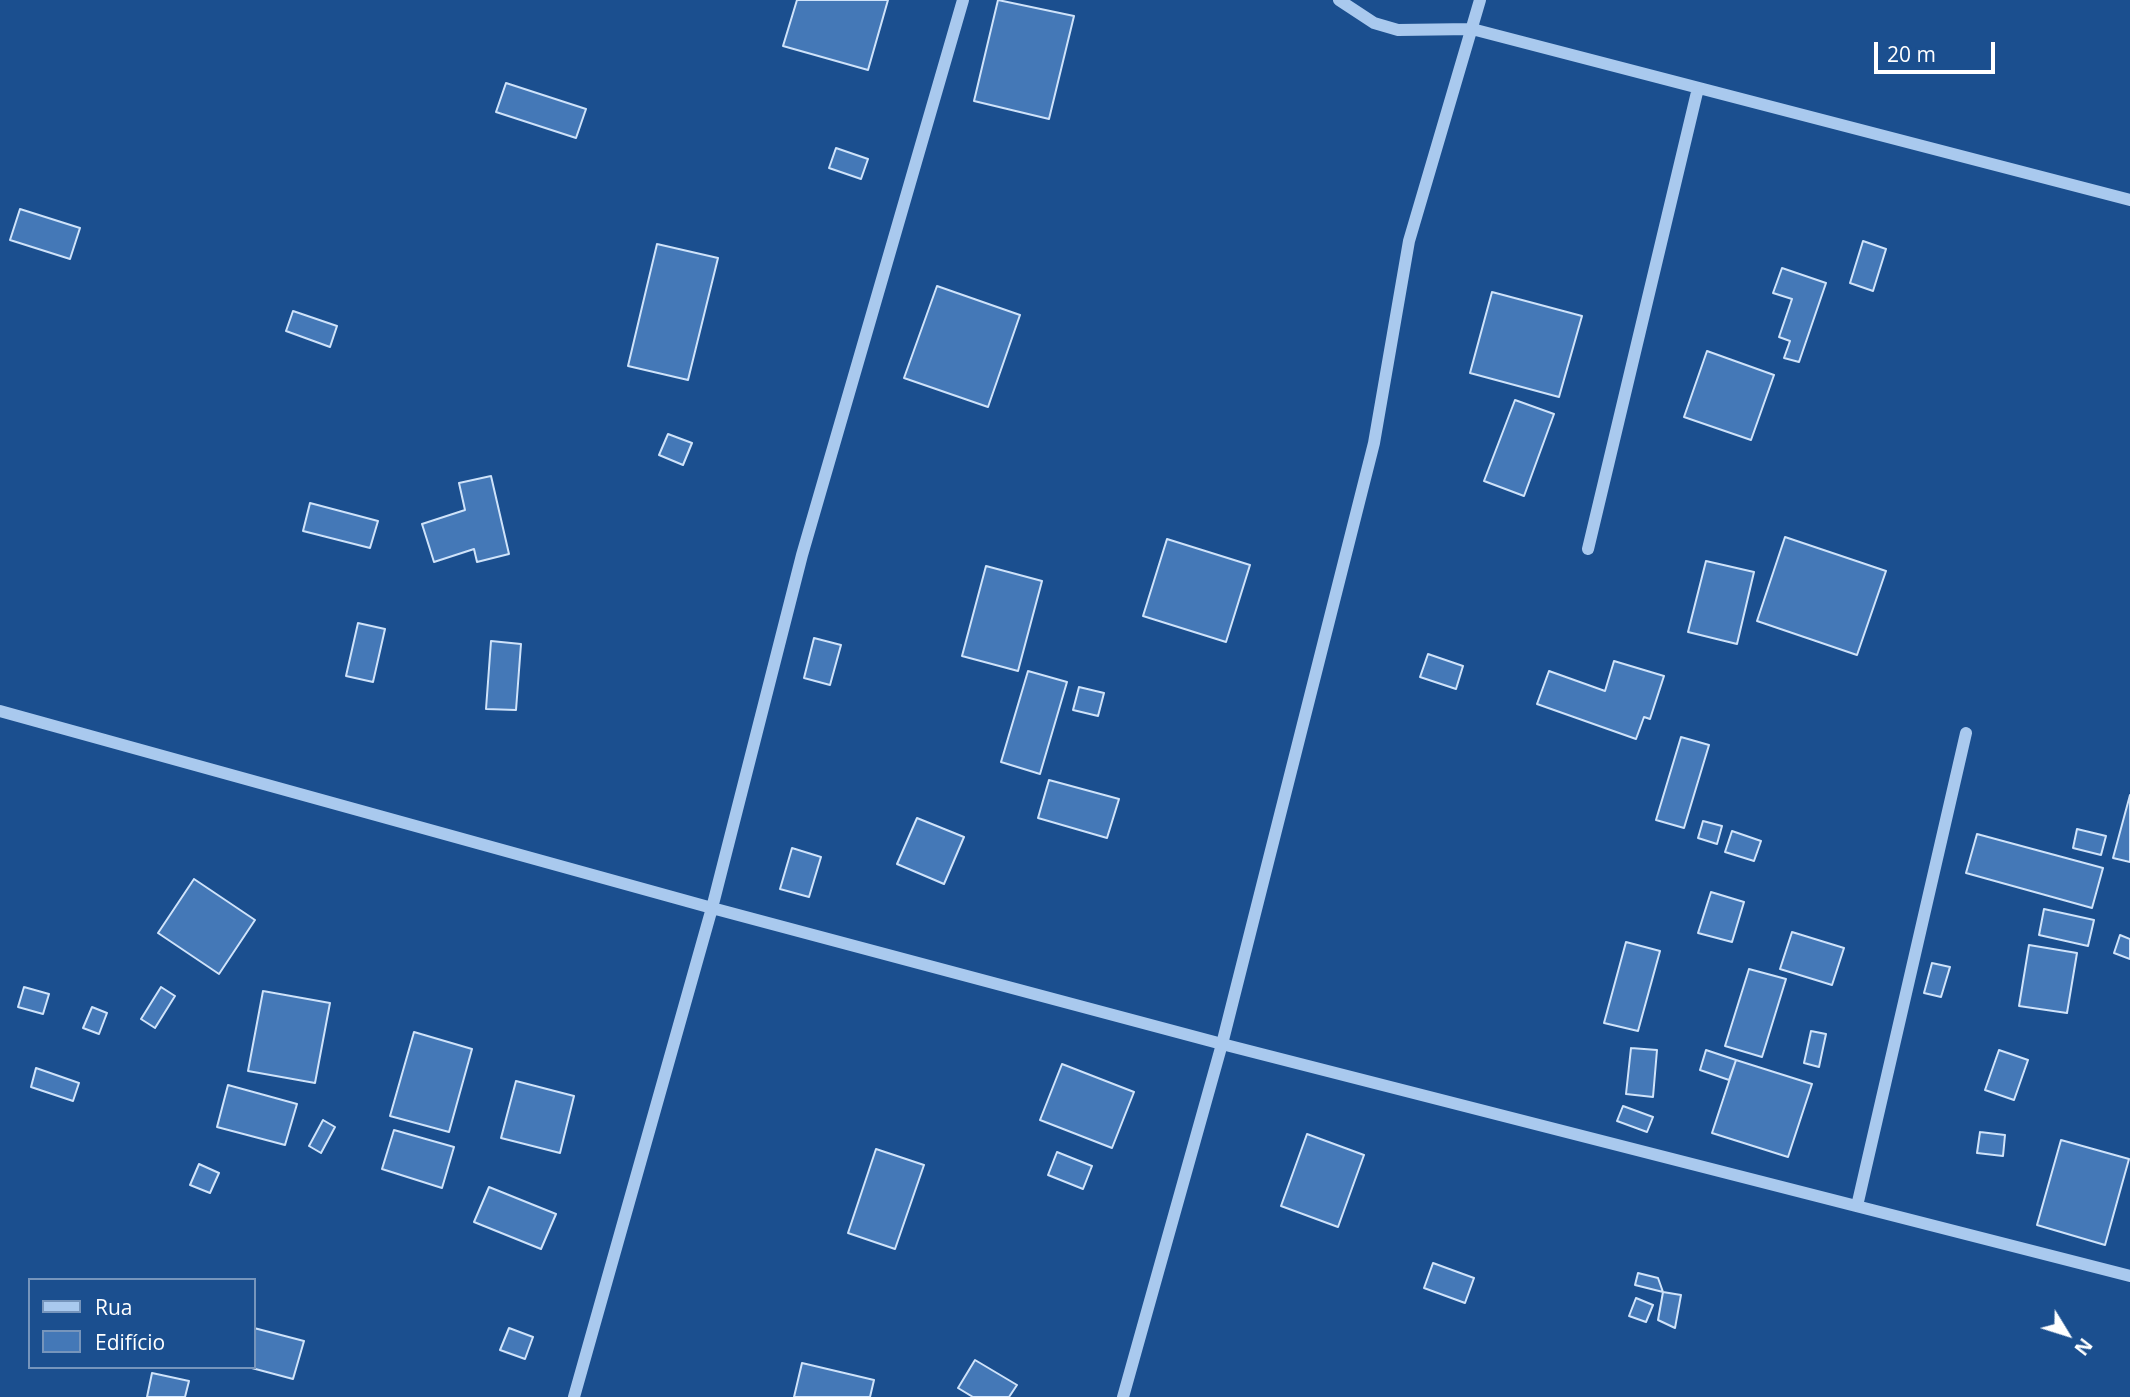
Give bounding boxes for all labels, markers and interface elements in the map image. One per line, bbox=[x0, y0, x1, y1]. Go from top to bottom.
scale bar bbox=[1878, 28, 1999, 72]
text: 20 m bbox=[1887, 40, 1936, 68]
legend bbox=[28, 1278, 256, 1369]
text: Rua bbox=[95, 1293, 133, 1321]
north arrow bbox=[2032, 1299, 2102, 1369]
text: Edifício bbox=[95, 1328, 165, 1356]
text: N bbox=[2069, 1333, 2099, 1361]

